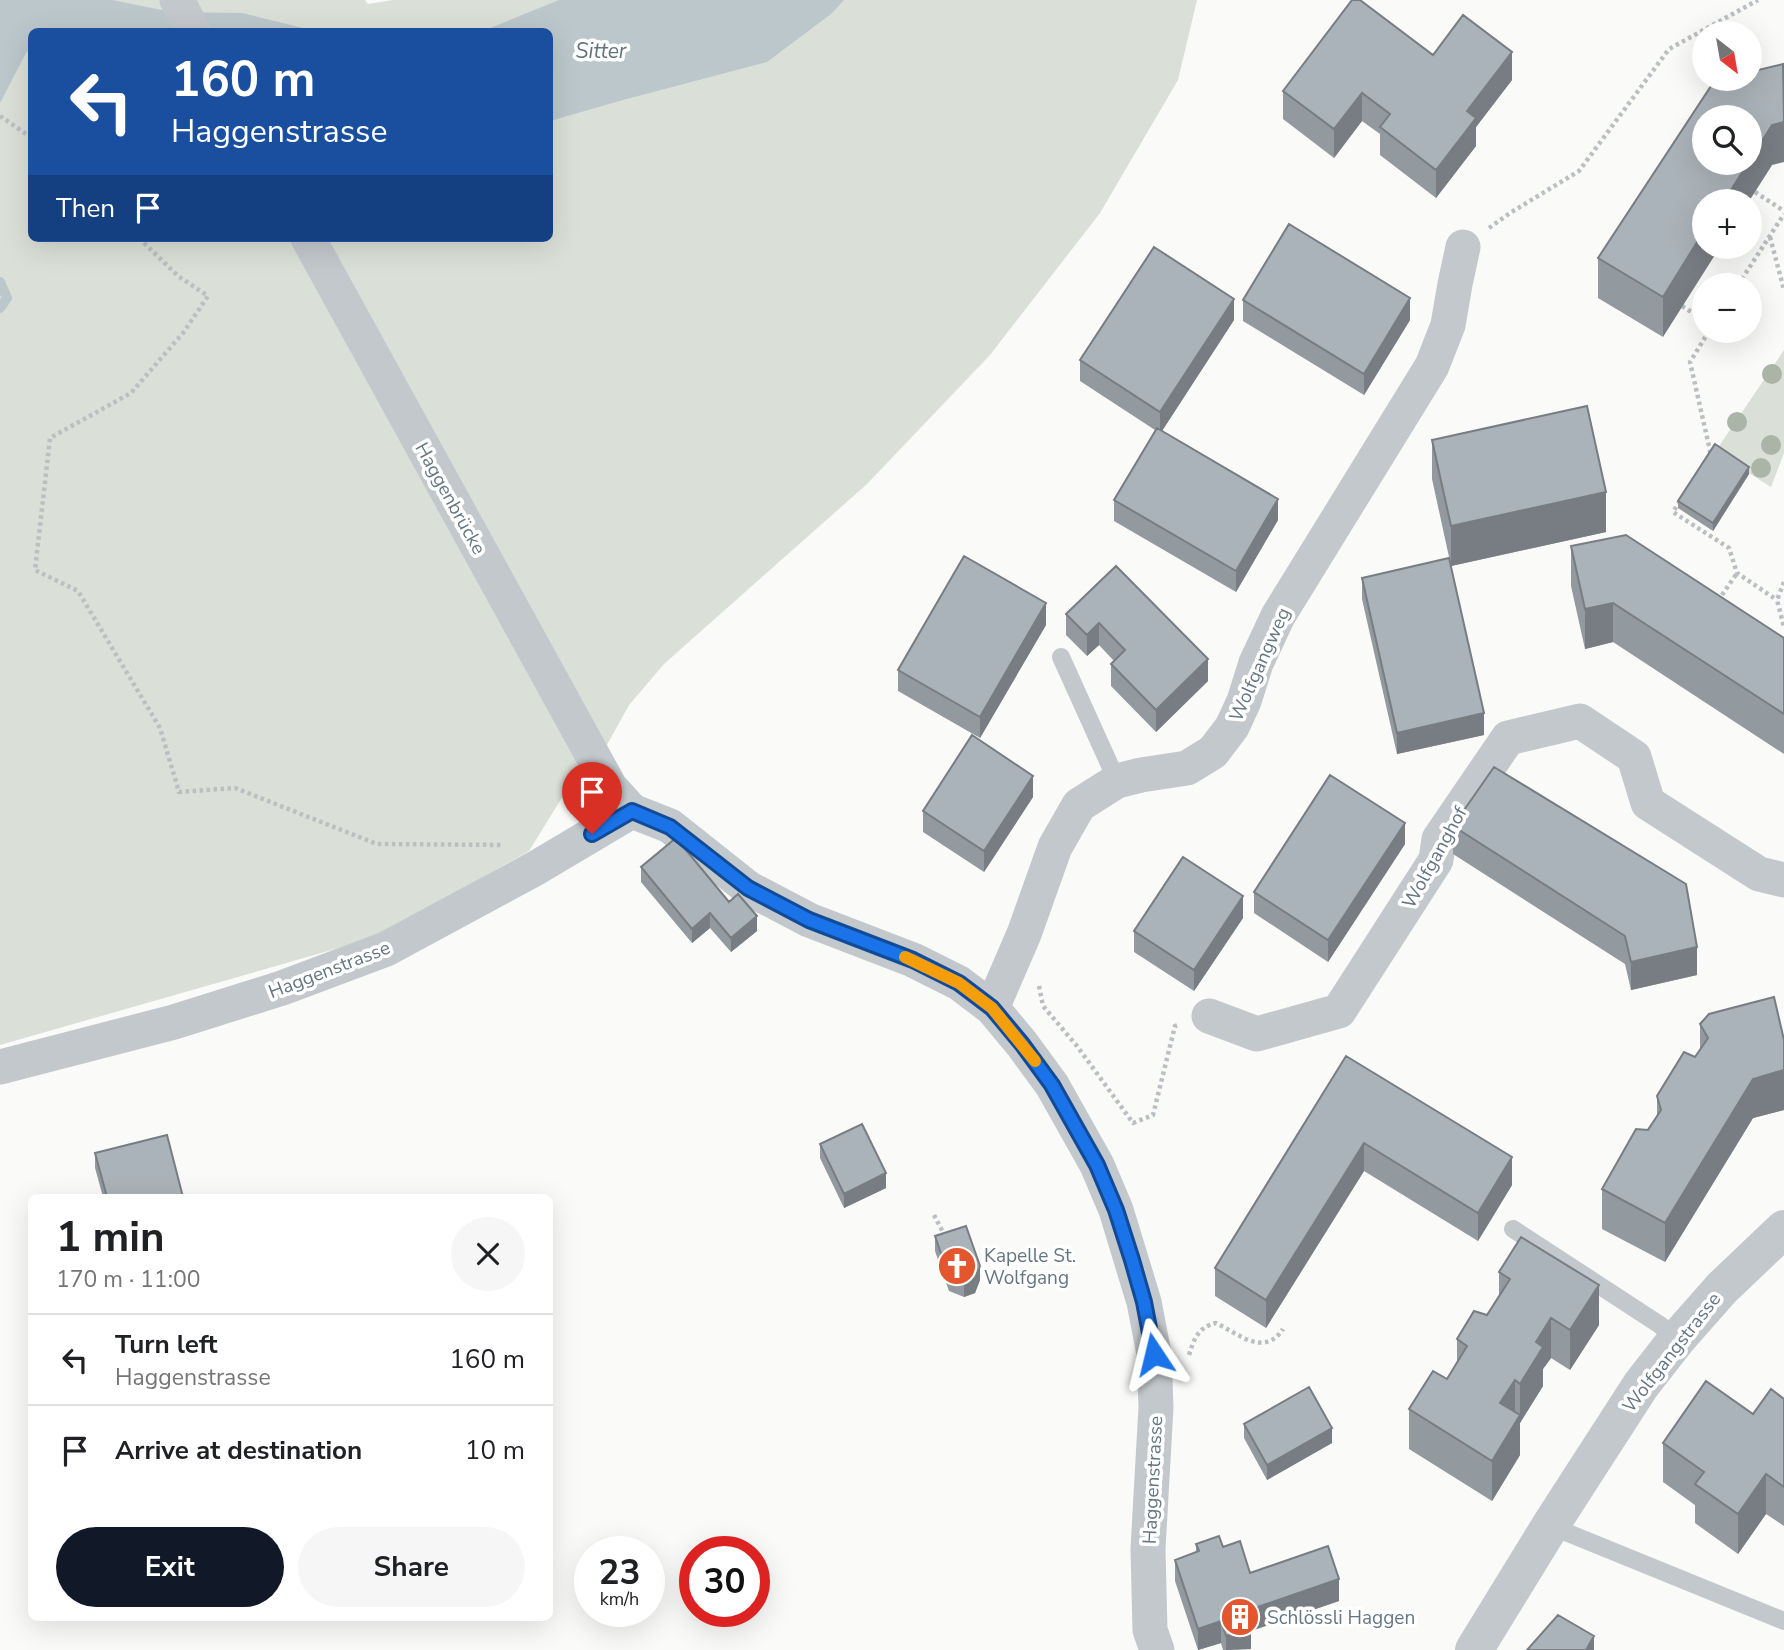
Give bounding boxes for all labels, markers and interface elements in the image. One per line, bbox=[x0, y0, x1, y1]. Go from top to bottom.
north arrow bbox=[1692, 21, 1762, 91]
map controls bbox=[1692, 21, 1762, 343]
water label: Sitter bbox=[576, 37, 627, 65]
text: 160 m bbox=[171, 46, 315, 113]
icon: left bbox=[56, 56, 147, 147]
button: search bbox=[1692, 105, 1762, 175]
text: Haggenstrasse bbox=[171, 110, 388, 153]
icon: arrive bbox=[129, 189, 167, 227]
button: + bbox=[1692, 189, 1762, 259]
text: Then bbox=[56, 191, 115, 226]
button: − bbox=[1692, 273, 1762, 343]
street label: Haggenbrücke bbox=[409, 438, 492, 559]
street label: Wolfgangweg bbox=[1223, 603, 1297, 725]
pin bbox=[562, 762, 622, 834]
icon: arrive bbox=[573, 773, 611, 811]
street label: Wolfganghof bbox=[1396, 801, 1474, 913]
street label: Haggenstrasse bbox=[265, 935, 394, 1005]
text: 1 min bbox=[56, 1209, 165, 1266]
button: close bbox=[451, 1217, 525, 1291]
place label: Kapelle St. Wolfgang bbox=[984, 1243, 1076, 1291]
church icon: Kapelle St. Wolfgang bbox=[936, 1245, 978, 1287]
text: 170 m · 11:00 bbox=[56, 1264, 201, 1295]
street label: Wolfgangstrasse bbox=[1617, 1287, 1727, 1418]
position arrow bbox=[1117, 1317, 1191, 1391]
text: Turn left bbox=[115, 1327, 218, 1362]
icon: left bbox=[56, 1341, 94, 1379]
text: 160 m bbox=[449, 1342, 525, 1377]
text: Haggenstrasse bbox=[115, 1362, 271, 1393]
street label: Haggenstrasse bbox=[1137, 1415, 1169, 1545]
icon: arrive bbox=[56, 1432, 94, 1470]
text: Arrive at destination bbox=[115, 1433, 362, 1468]
text: 10 m bbox=[465, 1433, 525, 1468]
button: Exit bbox=[56, 1527, 284, 1607]
button: Share bbox=[298, 1527, 525, 1607]
speed limit sign: 30 bbox=[679, 1536, 770, 1627]
text: 23 bbox=[598, 1549, 641, 1596]
text: km/h bbox=[600, 1587, 639, 1611]
building icon: Schlössli Haggen bbox=[1219, 1596, 1261, 1638]
place label: Schlössli Haggen bbox=[1267, 1605, 1415, 1631]

